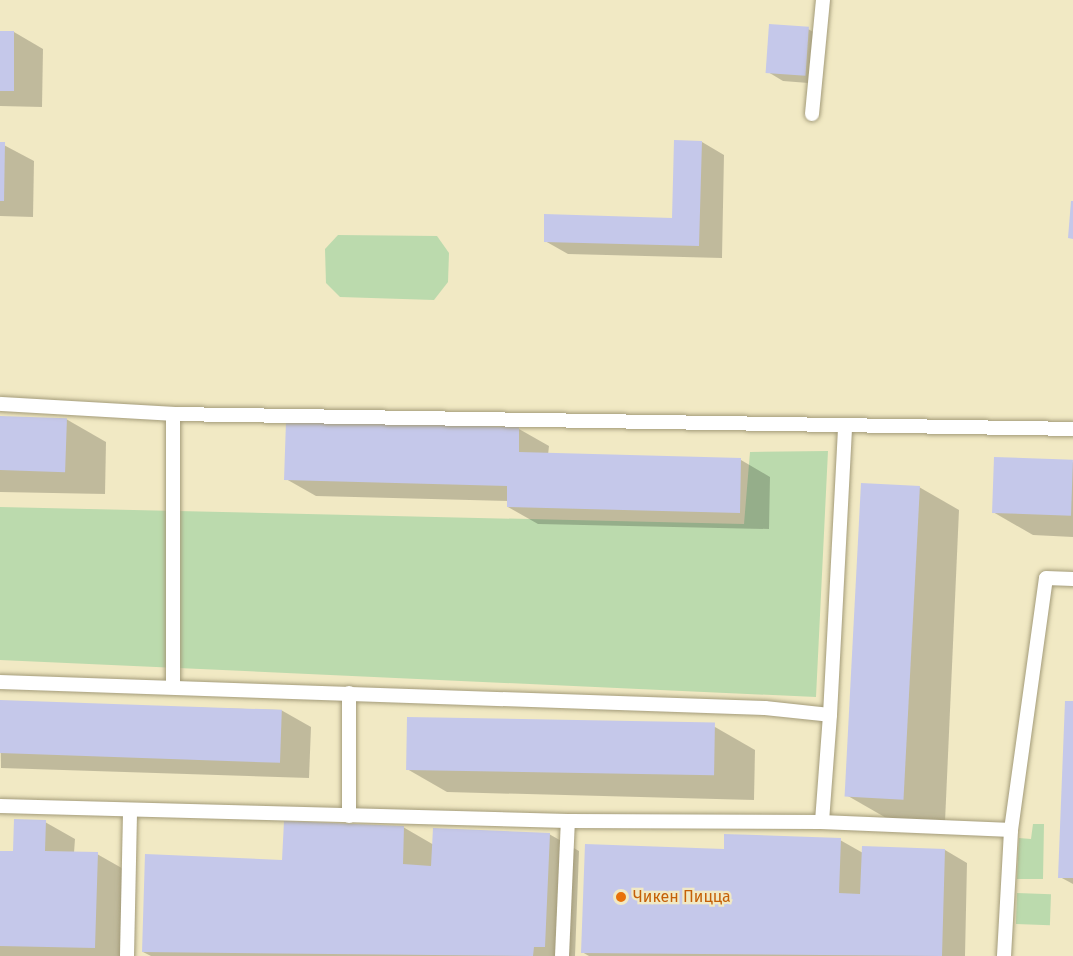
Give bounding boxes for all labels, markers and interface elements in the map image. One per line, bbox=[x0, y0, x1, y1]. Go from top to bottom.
place label: Чикен Пицца bbox=[633, 887, 731, 907]
marker: Чикен Пицца bbox=[614, 890, 628, 904]

